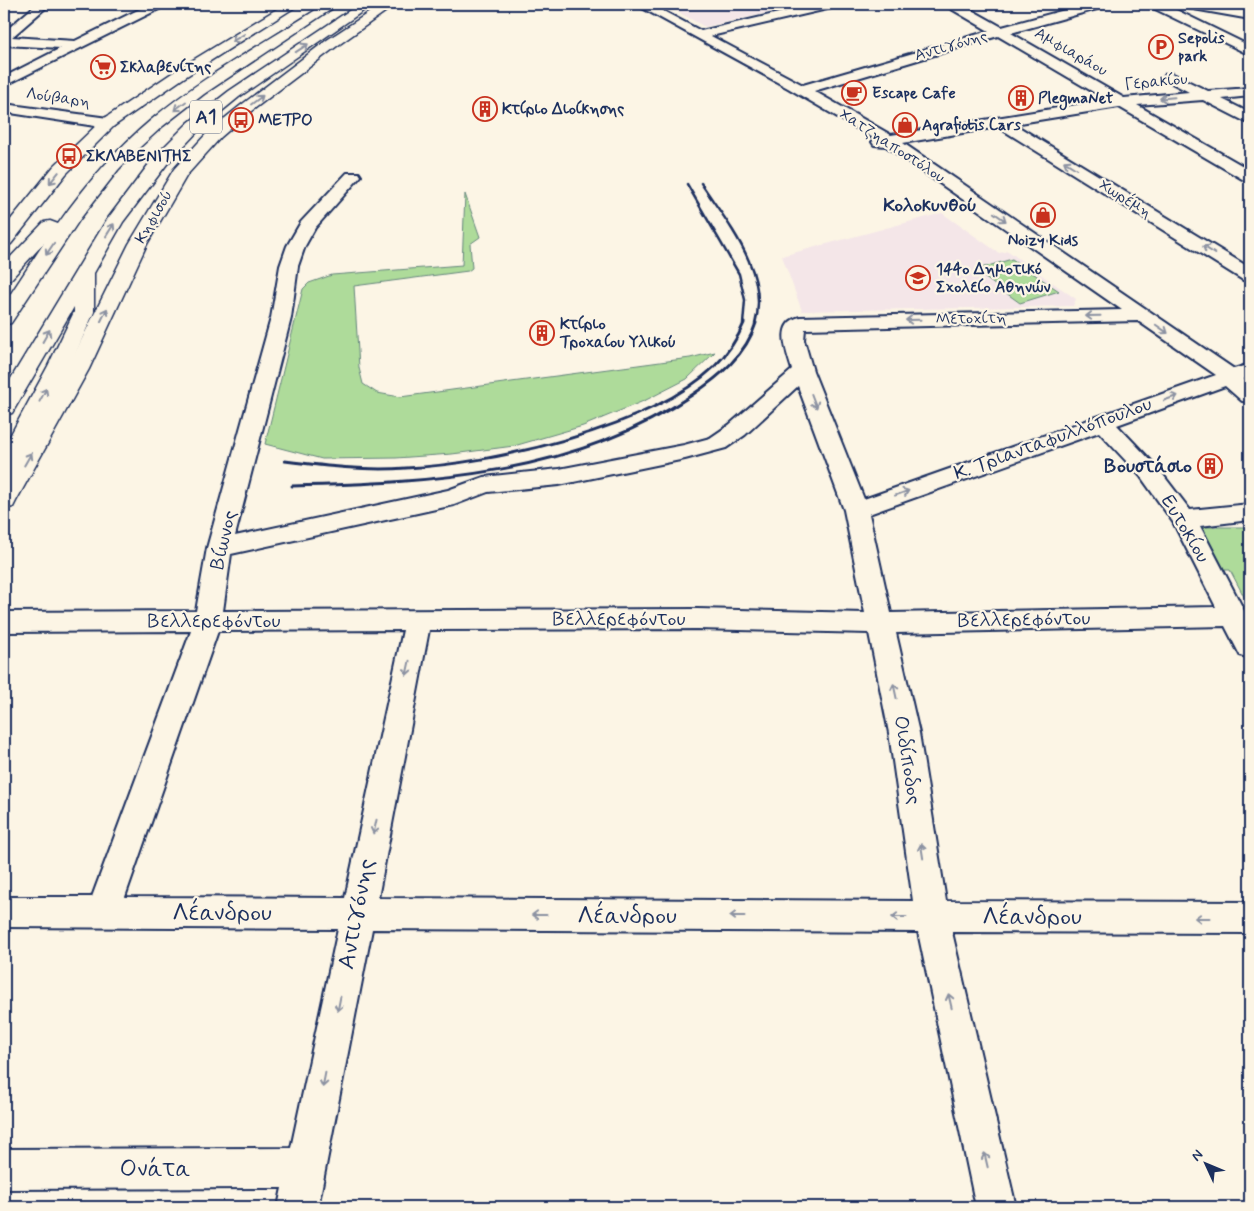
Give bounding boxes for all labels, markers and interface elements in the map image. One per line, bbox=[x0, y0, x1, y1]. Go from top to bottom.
street label: Αμφιαράου bbox=[1031, 23, 1111, 81]
street label: Αντιγόνης bbox=[912, 26, 990, 66]
place label: Sepolis park bbox=[1178, 28, 1226, 67]
one-way arrow bbox=[231, 34, 245, 44]
parking icon: Sepolis park bbox=[1148, 34, 1174, 60]
one-way arrow bbox=[295, 42, 309, 52]
supermarket icon: Σκλαβενίτης bbox=[90, 54, 116, 80]
place label: Σκλαβενίτης bbox=[120, 57, 211, 78]
street label: Γερακίου bbox=[1124, 69, 1188, 95]
cafe icon: Escape Cafe bbox=[841, 80, 867, 106]
street label: Λούβαρη bbox=[25, 83, 91, 113]
place label: Escape Cafe bbox=[872, 83, 956, 104]
building icon: PlegmaNet bbox=[1008, 85, 1034, 111]
place label: PlegmaNet bbox=[1038, 88, 1114, 111]
one-way arrow bbox=[1159, 93, 1175, 103]
one-way arrow bbox=[250, 95, 264, 105]
building icon: Κτίριο Διοίκησης bbox=[472, 96, 498, 122]
place label: Κτίριο Διοίκησης bbox=[502, 99, 624, 120]
one-way arrow bbox=[173, 100, 186, 111]
road number: Α1 bbox=[190, 100, 222, 134]
street label: Χατζηαποστόλου bbox=[835, 104, 949, 188]
bus stop icon: ΜΕΤΡΟ bbox=[228, 107, 254, 133]
place label: ΜΕΤΡΟ bbox=[258, 110, 313, 131]
shop icon: Agrafiotis Cars bbox=[892, 112, 918, 138]
place label: Agrafiotis Cars bbox=[922, 115, 1022, 137]
bus stop icon: ΣΚΛΑΒΕΝΙΤΗΣ bbox=[56, 143, 82, 169]
place label: ΣΚΛΑΒΕΝΙΤΗΣ bbox=[86, 146, 192, 167]
one-way arrow bbox=[1064, 160, 1078, 170]
one-way arrow bbox=[48, 171, 59, 184]
street label: Χωρέμη bbox=[1095, 174, 1156, 223]
street label: Κηφισού bbox=[130, 186, 178, 248]
district label: Κολοκυνθού bbox=[883, 193, 977, 218]
shop icon: Noizy Kids bbox=[1030, 202, 1056, 228]
one-way arrow bbox=[993, 212, 1007, 222]
one-way arrow bbox=[105, 223, 115, 237]
place label: Noizy Kids bbox=[1008, 230, 1079, 251]
one-way arrow bbox=[45, 242, 55, 256]
one-way arrow bbox=[1202, 245, 1216, 255]
place label: 144ο Δημοτικό Σχολείο Αθηνών bbox=[936, 259, 1051, 298]
school or university icon: 144ο Δημοτικό Σχολείο Αθηνών bbox=[905, 265, 931, 291]
one-way arrow bbox=[100, 308, 109, 323]
street label: Μετοχίτη bbox=[935, 308, 1007, 330]
one-way arrow bbox=[1086, 311, 1102, 321]
place label: Κτίριο Τροχαίου Υλικού bbox=[559, 314, 676, 353]
one-way arrow bbox=[906, 315, 922, 325]
building icon: Κτίριο Τροχαίου Υλικού bbox=[529, 320, 555, 346]
one-way arrow bbox=[1155, 324, 1169, 334]
one-way arrow bbox=[41, 328, 51, 343]
one-way arrow bbox=[38, 387, 48, 402]
street label: Κ. Τριανταφυλλόπουλου bbox=[950, 391, 1156, 487]
one-way arrow bbox=[1162, 392, 1178, 402]
one-way arrow bbox=[810, 393, 819, 408]
one-way arrow bbox=[23, 451, 33, 466]
place label: Βουστάσιο bbox=[1104, 453, 1192, 480]
building icon: Βουστάσιο bbox=[1197, 453, 1223, 479]
one-way arrow bbox=[894, 488, 909, 497]
street label: Ευτοκίου bbox=[1154, 490, 1216, 568]
street label: Βίωνος bbox=[204, 508, 244, 572]
street label: Βελλερεφόντου bbox=[957, 605, 1091, 635]
street label: Βελλερεφόντου bbox=[553, 606, 685, 633]
street label: Βελλερεφόντου bbox=[148, 608, 280, 635]
one-way arrow bbox=[403, 660, 412, 676]
one-way arrow bbox=[890, 683, 899, 699]
street label: Οιδίποδος bbox=[887, 714, 927, 807]
one-way arrow bbox=[370, 819, 379, 835]
one-way arrow bbox=[916, 844, 926, 860]
street label: Αντιγόνης bbox=[331, 856, 383, 972]
street label: Λέανδρου bbox=[172, 897, 272, 929]
street label: Λέανδρου bbox=[577, 900, 677, 932]
street label: Λέανδρου bbox=[982, 901, 1082, 933]
one-way arrow bbox=[531, 910, 548, 920]
one-way arrow bbox=[729, 911, 745, 921]
one-way arrow bbox=[891, 912, 908, 922]
one-way arrow bbox=[1194, 913, 1210, 923]
one-way arrow bbox=[945, 994, 954, 1010]
one-way arrow bbox=[334, 995, 343, 1011]
one-way arrow bbox=[319, 1072, 328, 1088]
north arrow bbox=[1182, 1138, 1232, 1188]
text: N bbox=[1188, 1146, 1207, 1165]
one-way arrow bbox=[981, 1152, 990, 1168]
street label: Ονάτα bbox=[120, 1154, 190, 1185]

